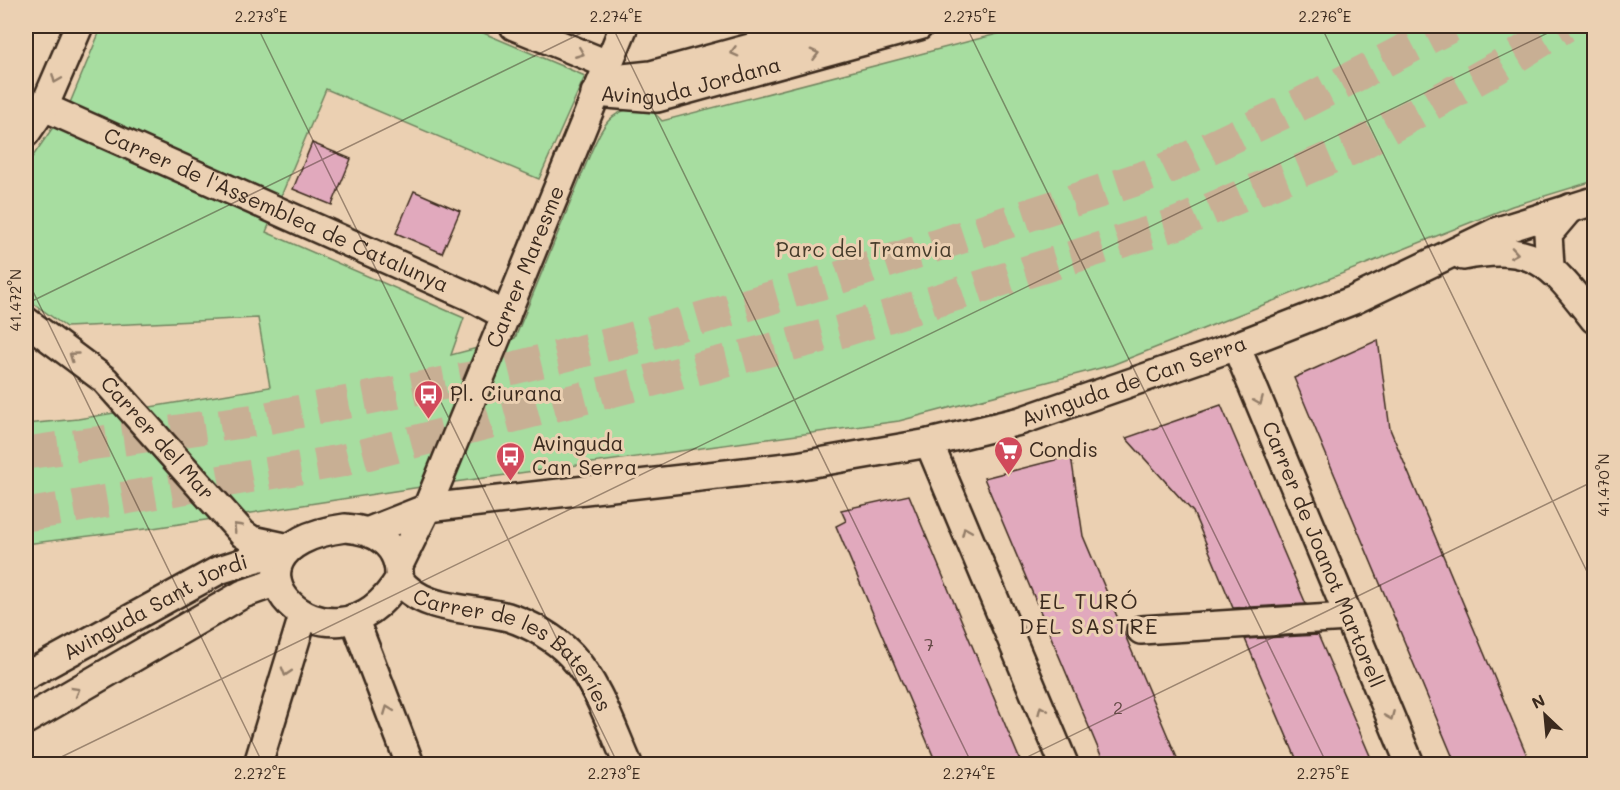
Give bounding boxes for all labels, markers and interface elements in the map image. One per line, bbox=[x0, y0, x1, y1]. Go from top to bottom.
text: 2.273°E bbox=[235, 6, 288, 26]
text: 2.274°E bbox=[590, 6, 643, 26]
text: 2.275°E bbox=[944, 6, 997, 26]
text: 2.276°E bbox=[1299, 6, 1352, 26]
one-way arrow bbox=[729, 45, 739, 58]
one-way arrow bbox=[573, 46, 584, 58]
one-way arrow bbox=[809, 49, 820, 61]
street label: Avinguda Jordana bbox=[600, 50, 783, 110]
one-way arrow bbox=[51, 73, 63, 84]
street label: Carrer de l'Assemblea de Catalunya bbox=[100, 120, 453, 297]
street label: Carrer Maresme bbox=[479, 181, 569, 351]
park label: Parc del Tramvia bbox=[776, 235, 952, 262]
one-way arrow bbox=[1509, 247, 1519, 259]
text: 41.472°N bbox=[5, 269, 25, 331]
street label: Avinguda de Can Serra bbox=[1017, 328, 1250, 432]
one-way arrow bbox=[69, 353, 80, 364]
street label: Carrer del Mar bbox=[96, 369, 221, 505]
bus stop icon: Pl. Ciurana bbox=[413, 378, 445, 420]
place label: Pl. Ciurana bbox=[450, 379, 562, 406]
one-way arrow bbox=[1252, 394, 1264, 405]
street label: Carrer de Joanot Martorell bbox=[1257, 417, 1392, 691]
place label: Avinguda Can Serra bbox=[532, 429, 637, 480]
supermarket icon: Condis bbox=[992, 434, 1024, 476]
place label: Condis bbox=[1029, 435, 1098, 462]
bus stop icon: Avinguda Can Serra bbox=[495, 440, 527, 482]
text: 41.470°N bbox=[1593, 453, 1613, 517]
one-way arrow bbox=[233, 524, 244, 535]
one-way arrow bbox=[961, 526, 973, 537]
street label: Avinguda Sant Jordi bbox=[58, 547, 251, 665]
street label: Carrer de les Bateríes bbox=[409, 581, 619, 715]
district label: EL TURÓ DEL SASTRE bbox=[1019, 586, 1159, 640]
house number: 7 bbox=[924, 632, 934, 656]
one-way arrow bbox=[281, 666, 293, 677]
north arrow bbox=[1515, 685, 1575, 745]
one-way arrow bbox=[70, 687, 80, 698]
text: N bbox=[1528, 689, 1548, 713]
house number: 2 bbox=[1113, 695, 1123, 719]
one-way arrow bbox=[383, 705, 396, 716]
one-way arrow bbox=[1037, 706, 1049, 717]
one-way arrow bbox=[1383, 710, 1395, 721]
text: 2.272°E bbox=[234, 763, 287, 783]
text: 2.273°E bbox=[588, 763, 641, 783]
text: 2.274°E bbox=[943, 763, 996, 783]
text: 2.275°E bbox=[1297, 763, 1350, 783]

